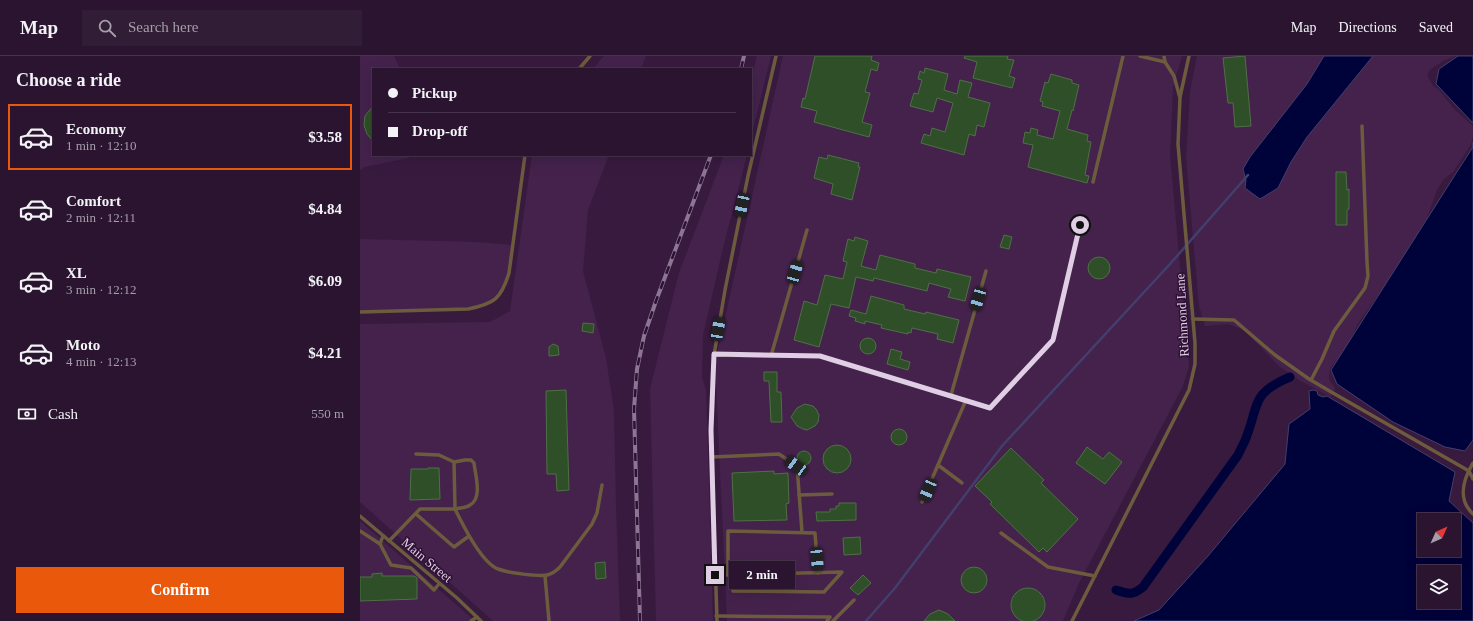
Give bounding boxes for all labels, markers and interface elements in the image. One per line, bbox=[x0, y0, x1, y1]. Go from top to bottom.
search box bbox=[82, 10, 362, 46]
text: Map bbox=[20, 17, 58, 38]
icon: search bbox=[96, 17, 118, 39]
text: Search here bbox=[128, 19, 198, 35]
text: Map bbox=[1291, 20, 1316, 35]
text: Directions bbox=[1338, 20, 1397, 35]
text: Saved bbox=[1419, 20, 1453, 35]
text: Choose a ride bbox=[16, 70, 121, 90]
text: Pickup bbox=[412, 85, 457, 101]
icon: car bbox=[18, 119, 54, 155]
text: Economy bbox=[66, 121, 126, 137]
text: Drop-off bbox=[412, 123, 468, 139]
text: $3.58 bbox=[308, 129, 342, 145]
text: 1 min · 12:10 bbox=[66, 138, 136, 153]
icon: car bbox=[18, 191, 54, 227]
car bbox=[734, 192, 750, 218]
text: Comfort bbox=[66, 193, 121, 209]
text: $4.84 bbox=[308, 201, 342, 217]
text: 2 min · 12:11 bbox=[66, 210, 136, 225]
route start bbox=[1071, 216, 1089, 234]
car bbox=[786, 259, 804, 285]
icon: car bbox=[18, 263, 54, 299]
text: XL bbox=[66, 265, 87, 281]
text: $6.09 bbox=[308, 273, 342, 289]
street label: Richmond Lane bbox=[1172, 273, 1192, 357]
text: 3 min · 12:12 bbox=[66, 282, 136, 297]
car bbox=[969, 286, 987, 312]
car bbox=[710, 316, 726, 342]
icon: car bbox=[18, 335, 54, 371]
text: Moto bbox=[66, 337, 100, 353]
text: $4.21 bbox=[308, 345, 342, 361]
text: 4 min · 12:13 bbox=[66, 354, 136, 369]
icon: cash bbox=[16, 403, 38, 425]
text: Cash bbox=[48, 406, 78, 422]
text: 550 m bbox=[311, 406, 344, 421]
car bbox=[783, 454, 809, 478]
car bbox=[918, 477, 938, 503]
north arrow bbox=[1417, 513, 1461, 557]
map controls bbox=[1417, 513, 1461, 609]
street label: Main Street bbox=[399, 535, 455, 586]
car bbox=[810, 547, 824, 571]
callout: 2 min bbox=[729, 561, 795, 589]
button: layers bbox=[1417, 565, 1461, 609]
route end bbox=[706, 566, 724, 584]
button: Confirm bbox=[16, 567, 344, 613]
text: 2 min bbox=[746, 567, 778, 582]

